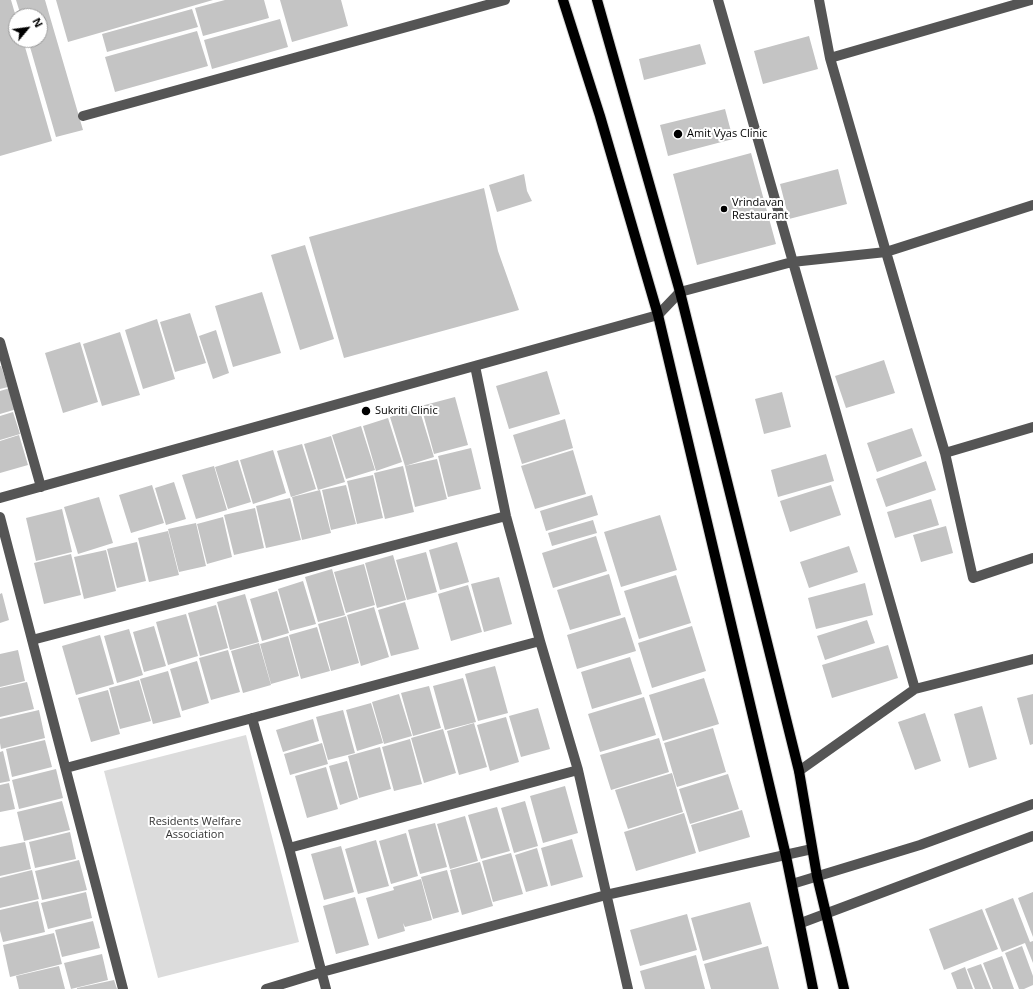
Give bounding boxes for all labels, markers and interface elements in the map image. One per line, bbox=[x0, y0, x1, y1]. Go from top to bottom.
north arrow bbox=[8, 8, 48, 48]
text: N bbox=[29, 15, 47, 30]
place label: Amit Vyas Clinic bbox=[687, 127, 767, 141]
marker: Amit Vyas Clinic bbox=[672, 128, 684, 140]
place label: Vrindavan Restaurant bbox=[732, 196, 788, 222]
marker: Vrindavan Restaurant bbox=[719, 204, 729, 214]
place label: Sukriti Clinic bbox=[375, 404, 438, 418]
marker: Sukriti Clinic bbox=[360, 405, 372, 417]
park label: Residents Welfare Association bbox=[149, 815, 241, 841]

